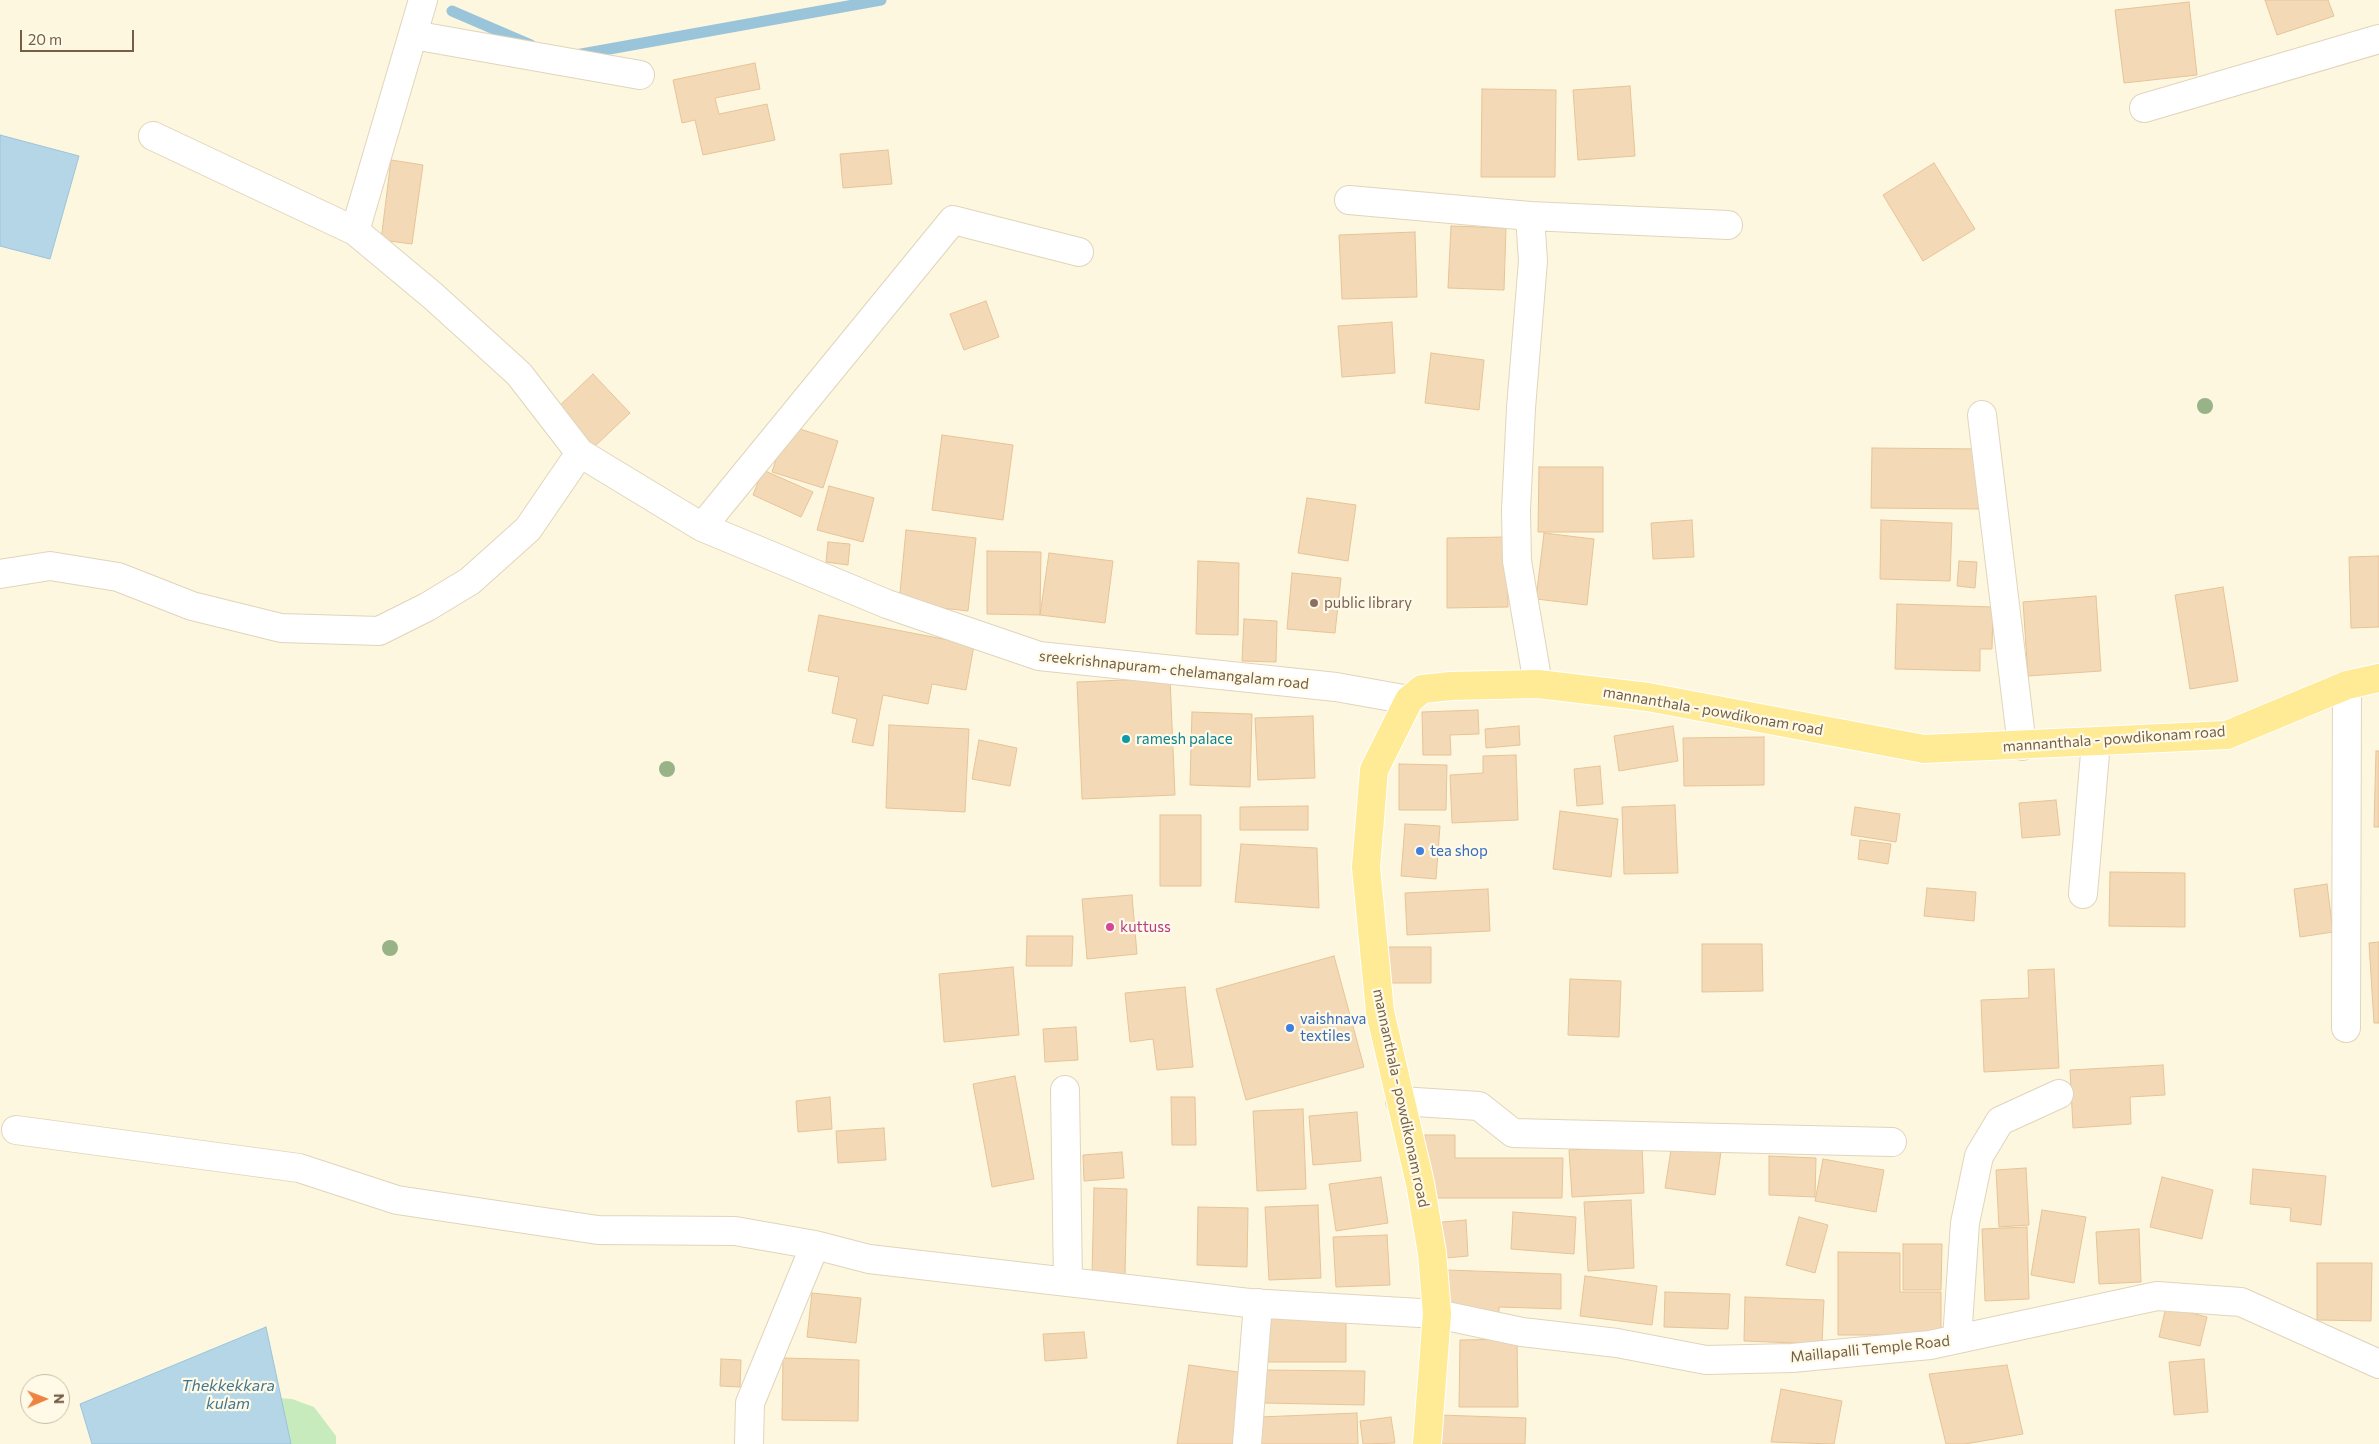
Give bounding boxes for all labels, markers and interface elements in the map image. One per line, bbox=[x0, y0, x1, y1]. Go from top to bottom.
scale bar bbox=[22, 20, 136, 52]
text: 20 m bbox=[28, 30, 62, 48]
place label: public library bbox=[1324, 594, 1412, 612]
marker: public library bbox=[1308, 597, 1320, 609]
street label: sreekrishnapuram- chelamangalam road bbox=[1038, 647, 1310, 693]
street label: mannanthala - powdikonam road bbox=[1602, 683, 1824, 739]
street label: mannanthala - powdikonam road bbox=[2002, 722, 2226, 756]
place label: ramesh palace bbox=[1136, 730, 1233, 748]
marker: ramesh palace bbox=[1120, 733, 1132, 745]
place label: tea shop bbox=[1430, 842, 1488, 860]
marker: tea shop bbox=[1414, 845, 1426, 857]
place label: kuttuss bbox=[1120, 918, 1171, 936]
marker: kuttuss bbox=[1104, 921, 1116, 933]
street label: mannanthala - powdikonam road bbox=[1369, 987, 1433, 1209]
place label: vaishnava textiles bbox=[1300, 1010, 1366, 1045]
marker: vaishnava textiles bbox=[1284, 1022, 1296, 1034]
street label: Maillapalli Temple Road bbox=[1789, 1332, 1951, 1366]
north arrow bbox=[20, 1374, 70, 1424]
water label: Thekkekkara kulam bbox=[181, 1376, 275, 1414]
text: N bbox=[51, 1393, 68, 1404]

